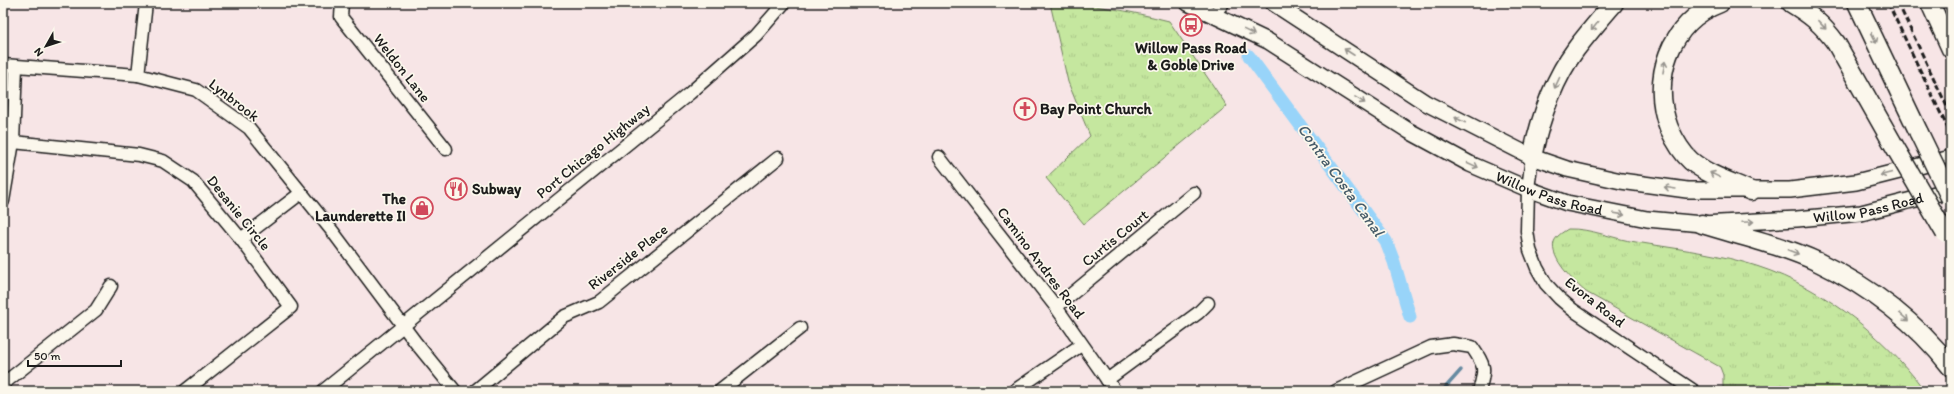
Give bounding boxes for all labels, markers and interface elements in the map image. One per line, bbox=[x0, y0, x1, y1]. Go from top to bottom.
bus stop icon: Willow Pass Road & Goble Drive bbox=[1178, 12, 1204, 38]
one-way arrow bbox=[1817, 20, 1827, 30]
one-way arrow bbox=[1590, 21, 1599, 32]
north arrow bbox=[26, 26, 66, 66]
one-way arrow bbox=[1243, 29, 1255, 36]
street label: Weldon Lane bbox=[370, 30, 434, 106]
one-way arrow bbox=[1871, 32, 1878, 44]
place label: Willow Pass Road & Goble Drive bbox=[1135, 39, 1248, 74]
text: N bbox=[31, 45, 46, 59]
one-way arrow bbox=[1344, 48, 1355, 56]
one-way arrow bbox=[1660, 61, 1668, 74]
street label: Lynbrook bbox=[205, 75, 263, 125]
one-way arrow bbox=[1552, 77, 1560, 89]
church icon: Bay Point Church bbox=[1012, 96, 1038, 122]
one-way arrow bbox=[1354, 96, 1365, 104]
street label: Port Chicago Highway bbox=[533, 100, 653, 202]
place label: Bay Point Church bbox=[1040, 100, 1152, 119]
one-way arrow bbox=[1454, 116, 1466, 123]
water label: Contra Costa Canal bbox=[1294, 120, 1389, 241]
one-way arrow bbox=[1467, 162, 1479, 169]
street label: Willow Pass Road bbox=[1493, 167, 1604, 219]
one-way arrow bbox=[1709, 171, 1721, 178]
one-way arrow bbox=[1880, 171, 1893, 179]
street label: Desanie Circle bbox=[203, 172, 275, 254]
restaurant icon: Subway bbox=[443, 176, 469, 202]
place label: Subway bbox=[472, 180, 522, 199]
one-way arrow bbox=[1664, 184, 1677, 192]
street label: Willow Pass Road bbox=[1812, 188, 1925, 226]
place label: The Launderette II bbox=[315, 190, 406, 225]
shop icon: The Launderette II bbox=[409, 195, 435, 221]
street label: Camino Andres Road bbox=[993, 204, 1089, 323]
street label: Curtis Court bbox=[1078, 205, 1152, 270]
one-way arrow bbox=[1612, 211, 1625, 219]
one-way arrow bbox=[1741, 218, 1754, 225]
street label: Riverside Place bbox=[584, 220, 672, 294]
one-way arrow bbox=[1786, 249, 1798, 257]
street label: Evora Road bbox=[1561, 273, 1629, 331]
one-way arrow bbox=[1899, 313, 1909, 322]
scale bar bbox=[28, 342, 121, 368]
text: 50 m bbox=[34, 349, 60, 363]

